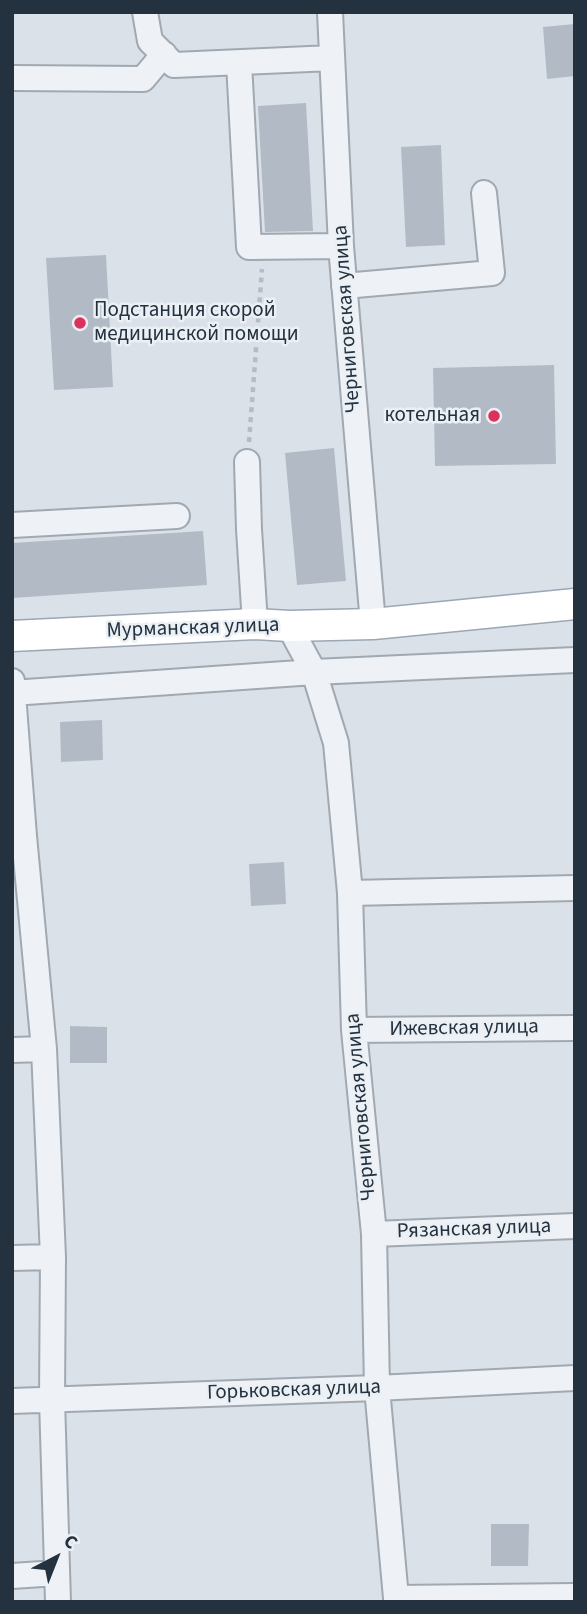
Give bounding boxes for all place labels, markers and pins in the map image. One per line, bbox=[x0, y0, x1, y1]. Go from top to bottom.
place label: Подстанция скорой медицинской помощи bbox=[94, 298, 299, 348]
marker: Подстанция скорой медицинской помощи bbox=[72, 315, 88, 331]
place label: котельная bbox=[385, 403, 480, 429]
marker: котельная bbox=[486, 408, 502, 424]

